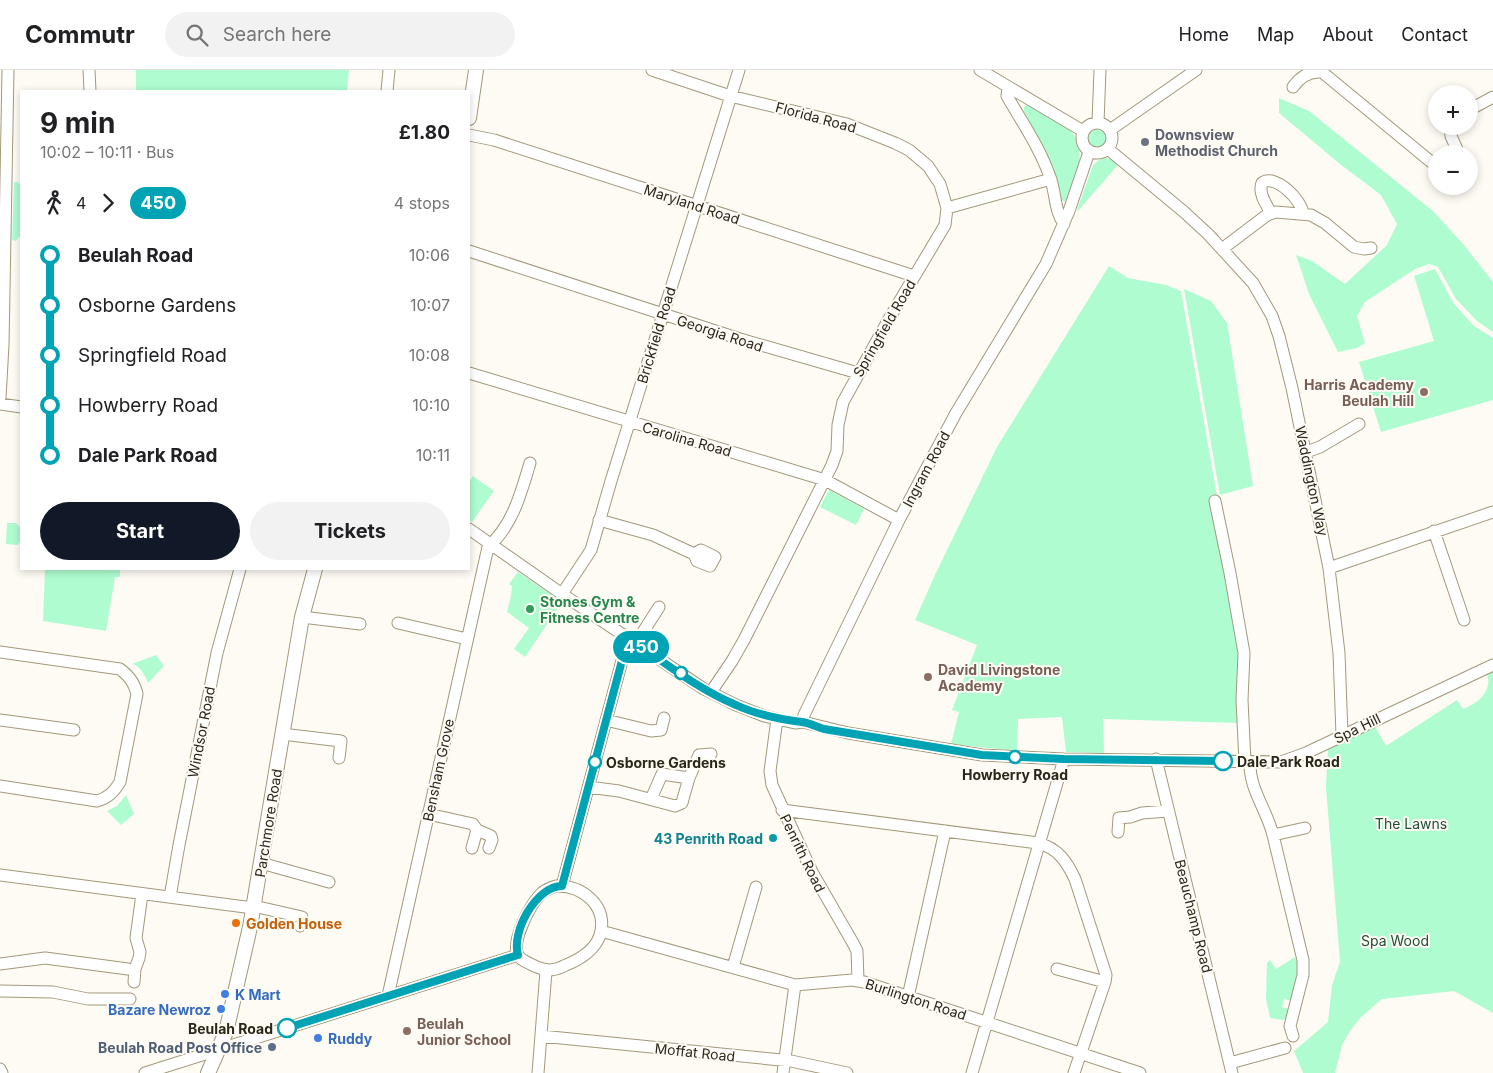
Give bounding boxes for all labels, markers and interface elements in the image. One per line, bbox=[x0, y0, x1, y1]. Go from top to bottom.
search box bbox=[165, 12, 515, 57]
text: Commutr bbox=[25, 20, 135, 49]
icon: search bbox=[183, 21, 211, 49]
text: Search here bbox=[223, 23, 331, 46]
text: Home bbox=[1179, 24, 1229, 45]
text: Map bbox=[1257, 24, 1294, 45]
text: About bbox=[1322, 24, 1373, 45]
text: Contact bbox=[1401, 24, 1468, 45]
map controls bbox=[1428, 85, 1478, 195]
button: + bbox=[1428, 85, 1478, 135]
street label: Florida Road bbox=[774, 98, 858, 136]
text: 9 min bbox=[40, 106, 115, 140]
text: £1.80 bbox=[399, 121, 450, 144]
place label: Downsview Methodist Church bbox=[1155, 126, 1278, 159]
marker: Downsview Methodist Church bbox=[1139, 136, 1151, 148]
text: 10:02 – 10:11 · Bus bbox=[40, 142, 174, 162]
button: − bbox=[1428, 145, 1478, 195]
street label: Maryland Road bbox=[642, 181, 742, 227]
icon: walk bbox=[40, 189, 68, 217]
icon: forward bbox=[94, 189, 122, 217]
text: 450 bbox=[140, 192, 176, 213]
text: 4 bbox=[76, 193, 86, 213]
text: 4 stops bbox=[394, 193, 450, 213]
text: Beulah Road bbox=[78, 244, 193, 267]
text: 10:06 bbox=[409, 245, 450, 265]
street label: Springfield Road bbox=[849, 276, 919, 380]
street label: Brickfield Road bbox=[633, 285, 679, 385]
text: Osborne Gardens bbox=[78, 294, 236, 317]
text: 10:07 bbox=[410, 295, 450, 315]
street label: Georgia Road bbox=[675, 311, 765, 355]
text: Springfield Road bbox=[78, 344, 227, 367]
text: 10:08 bbox=[409, 345, 450, 365]
place label: Harris Academy Beulah Hill bbox=[1304, 376, 1415, 409]
marker: Harris Academy Beulah Hill bbox=[1418, 386, 1430, 398]
text: Howberry Road bbox=[78, 394, 218, 417]
text: 10:10 bbox=[412, 395, 450, 415]
street label: Carolina Road bbox=[640, 418, 734, 460]
street label: Waddington Way bbox=[1292, 424, 1332, 538]
street label: Ingram Road bbox=[899, 428, 953, 510]
text: Dale Park Road bbox=[78, 444, 217, 467]
text: 10:11 bbox=[416, 445, 450, 465]
button: Start bbox=[40, 502, 240, 560]
button: Tickets bbox=[250, 502, 450, 560]
place label: Stones Gym & Fitness Centre bbox=[540, 593, 639, 626]
marker: Stones Gym & Fitness Centre bbox=[524, 603, 536, 615]
line badge: 450 bbox=[612, 631, 670, 663]
text: 450 bbox=[623, 636, 659, 657]
place label: David Livingstone Academy bbox=[938, 661, 1060, 694]
unlabelled marker bbox=[674, 666, 688, 680]
marker: David Livingstone Academy bbox=[922, 671, 934, 683]
street label: Windsor Road bbox=[184, 685, 218, 779]
street label: Spa Hill bbox=[1331, 709, 1383, 747]
street label: Bensham Grove bbox=[419, 717, 457, 823]
marker: Howberry Road bbox=[1008, 750, 1022, 764]
marker: Dale Park Road bbox=[1213, 751, 1233, 771]
place label: Dale Park Road bbox=[1237, 753, 1340, 770]
place label: Osborne Gardens bbox=[606, 754, 726, 771]
marker: Osborne Gardens bbox=[588, 755, 602, 769]
place label: Howberry Road bbox=[962, 766, 1068, 783]
street label: Parchmore Road bbox=[251, 768, 285, 878]
street label: Penrith Road bbox=[777, 811, 829, 895]
park label: The Lawns bbox=[1375, 815, 1447, 832]
place label: 43 Penrith Road bbox=[654, 830, 763, 847]
marker: 43 Penrith Road bbox=[767, 832, 779, 844]
street label: Beauchamp Road bbox=[1172, 858, 1216, 974]
place label: Golden House bbox=[246, 915, 342, 932]
marker: Golden House bbox=[230, 917, 242, 929]
park label: Spa Wood bbox=[1361, 932, 1429, 949]
street label: Burlington Road bbox=[863, 975, 969, 1023]
place label: K Mart bbox=[235, 986, 281, 1003]
marker: K Mart bbox=[219, 988, 231, 1000]
place label: Bazare Newroz bbox=[108, 1001, 211, 1018]
marker: Bazare Newroz bbox=[215, 1003, 227, 1015]
place label: Beulah Junior School bbox=[417, 1015, 511, 1048]
marker: Beulah Road bbox=[277, 1018, 297, 1038]
place label: Beulah Road bbox=[188, 1020, 273, 1037]
marker: Beulah Junior School bbox=[401, 1025, 413, 1037]
place label: Ruddy bbox=[328, 1030, 373, 1047]
marker: Ruddy bbox=[312, 1032, 324, 1044]
place label: Beulah Road Post Office bbox=[98, 1039, 262, 1056]
street label: Moffat Road bbox=[654, 1039, 736, 1065]
marker: Beulah Road Post Office bbox=[266, 1041, 278, 1053]

